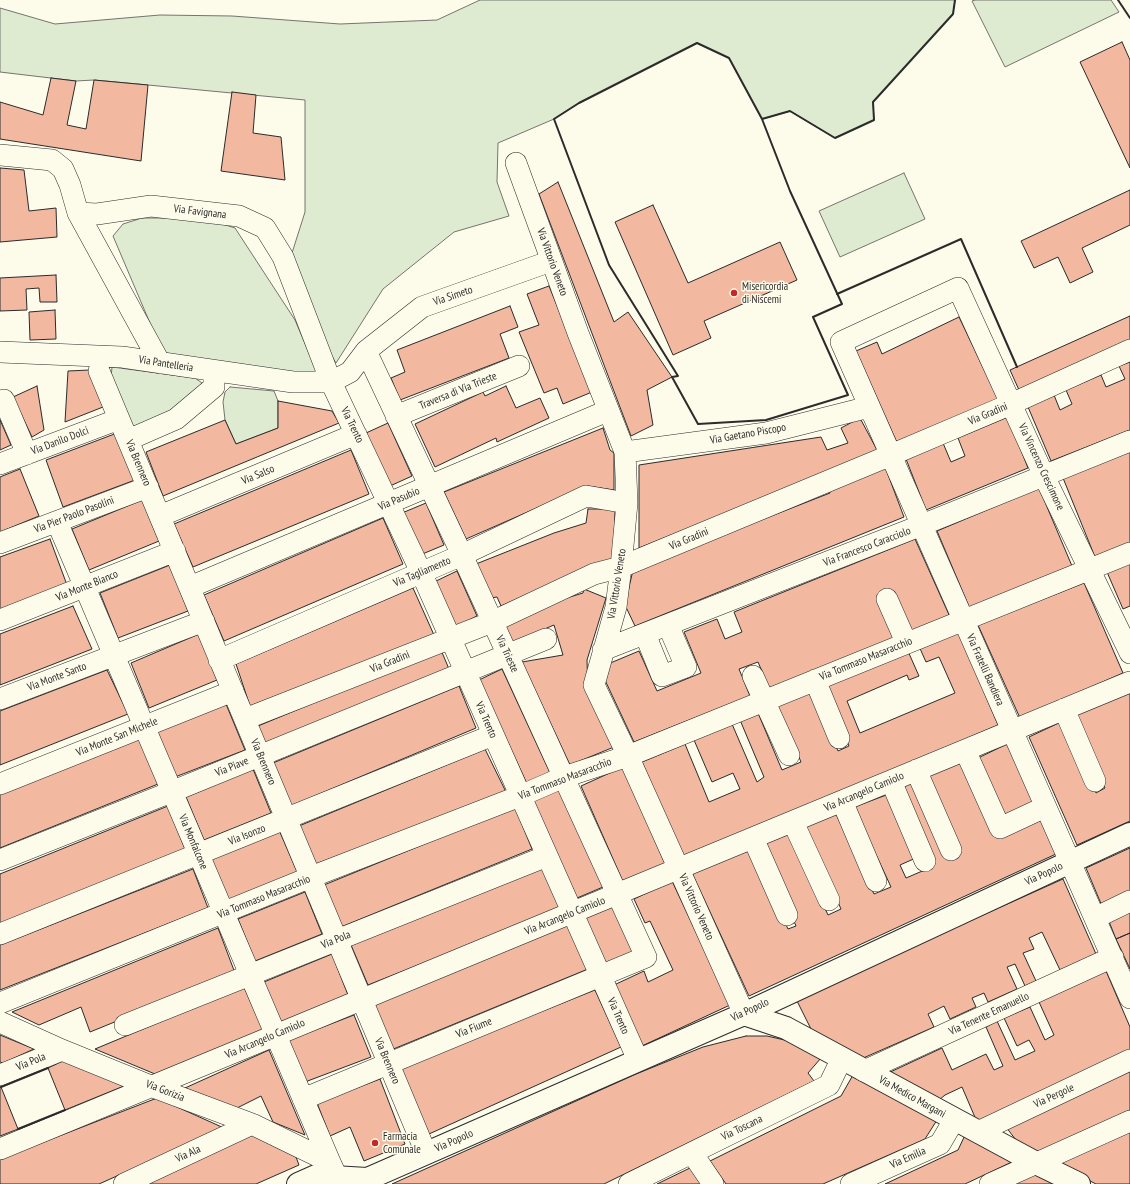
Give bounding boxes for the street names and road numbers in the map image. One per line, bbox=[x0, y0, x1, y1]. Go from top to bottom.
street label: Via Favignana bbox=[173, 202, 227, 222]
street label: Via Vittorio Veneto bbox=[534, 226, 570, 298]
street label: Via Simeto bbox=[432, 283, 474, 309]
street label: Via Pantelleria bbox=[138, 353, 194, 375]
street label: Traversa di Via Trieste bbox=[417, 369, 499, 413]
street label: Via Gradini bbox=[966, 400, 1010, 428]
street label: Via Trento bbox=[338, 405, 366, 445]
street label: Via Gaetano Piscopo bbox=[709, 421, 787, 447]
street label: Via Vincenzo Crescimone bbox=[1015, 421, 1067, 513]
street label: Via Danilo Dolci bbox=[29, 424, 91, 458]
street label: Via Brennero bbox=[122, 438, 154, 488]
street label: Via Salso bbox=[240, 462, 276, 488]
street label: Via Pasubio bbox=[376, 484, 422, 514]
street label: Via Pier Paolo Pasolini bbox=[32, 494, 116, 536]
street label: Via Francesco Caracciolo bbox=[821, 524, 913, 570]
street label: Via Gradini bbox=[667, 525, 711, 553]
street label: Via Vittorio Veneto bbox=[605, 548, 629, 620]
street label: Via Tagliamento bbox=[391, 554, 453, 590]
street label: Via Monte Bianco bbox=[54, 568, 120, 604]
street label: Via Fratelli Bandiera bbox=[963, 632, 1007, 708]
street label: Via Trieste bbox=[493, 633, 521, 675]
street label: Via Tommaso Masaracchio bbox=[818, 634, 914, 684]
street label: Via Gradini bbox=[368, 648, 412, 676]
street label: Via Monte Santo bbox=[26, 660, 88, 694]
street label: Via Trento bbox=[472, 700, 500, 740]
street label: Via Monte San Michele bbox=[74, 715, 160, 759]
street label: Via Brennero bbox=[247, 737, 279, 787]
street label: Via Piave bbox=[213, 754, 251, 780]
street label: Via Tommaso Masaracchio bbox=[516, 755, 614, 803]
street label: Via Arcangelo Camiolo bbox=[822, 769, 906, 815]
street label: Via Monfalcone bbox=[176, 813, 210, 871]
street label: Via Isonzo bbox=[227, 822, 267, 848]
street label: Via Popolo bbox=[1023, 859, 1065, 889]
street label: Via Tommaso Masaracchio bbox=[216, 872, 312, 922]
street label: Via Vittorio Veneto bbox=[676, 872, 716, 942]
street label: Via Arcangelo Camiolo bbox=[523, 894, 607, 938]
street label: Via Pola bbox=[319, 928, 353, 952]
street label: Via Tenente Emanuello bbox=[947, 990, 1031, 1038]
street label: Via Popolo bbox=[729, 995, 771, 1025]
street label: Via Trento bbox=[604, 996, 632, 1036]
street label: Via Fiume bbox=[454, 1015, 494, 1041]
street label: Via Arcangelo Camiolo bbox=[223, 1016, 307, 1062]
street label: Via Brennero bbox=[371, 1036, 403, 1086]
street label: Via Pola bbox=[14, 1050, 48, 1074]
street label: Via Medico Margani bbox=[876, 1073, 948, 1121]
street label: Via Gorizia bbox=[144, 1078, 186, 1104]
street label: Via Pergole bbox=[1032, 1081, 1076, 1111]
street label: Via Toscana bbox=[719, 1112, 765, 1144]
street label: Via Popolo bbox=[433, 1127, 475, 1155]
street label: Via Ala bbox=[173, 1142, 203, 1166]
street label: Via Emilia bbox=[888, 1144, 928, 1172]

